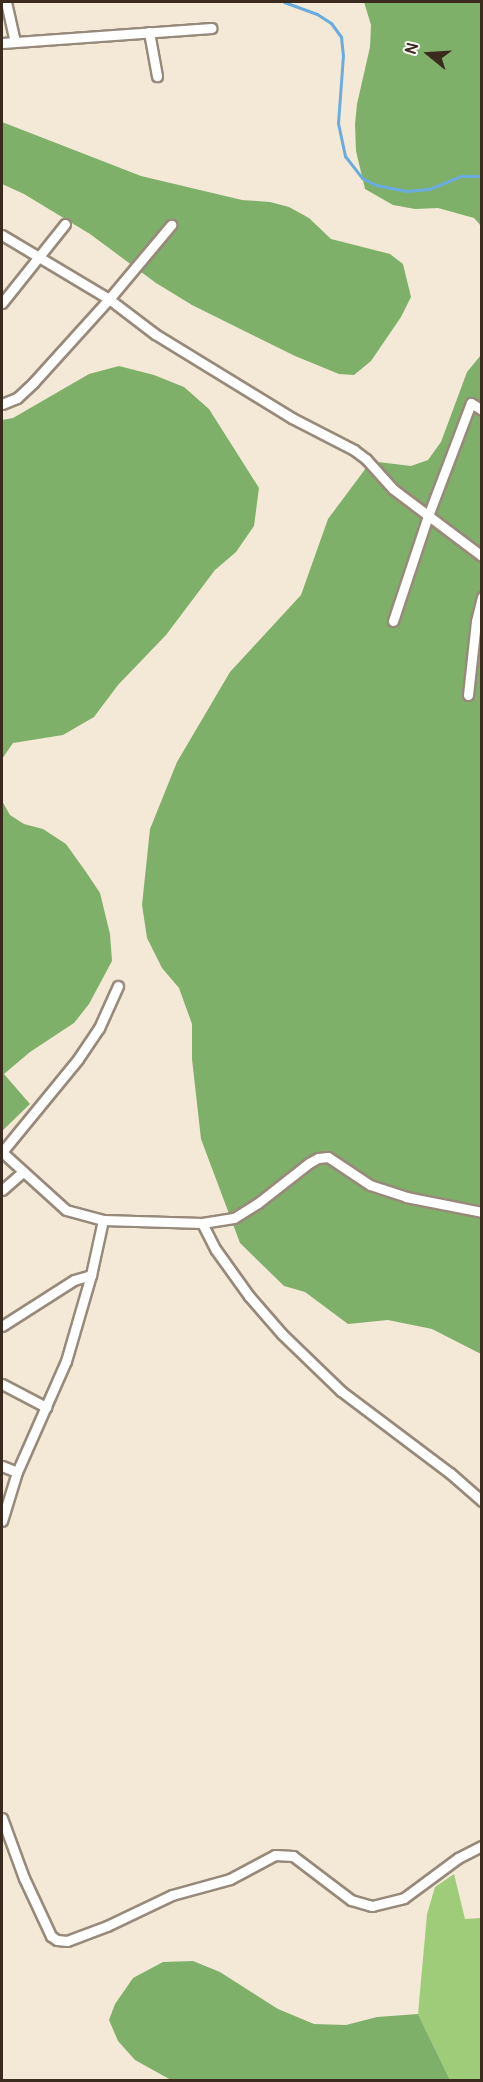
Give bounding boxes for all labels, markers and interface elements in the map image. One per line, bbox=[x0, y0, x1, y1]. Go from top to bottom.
north arrow bbox=[399, 24, 459, 84]
text: N bbox=[401, 40, 423, 57]

